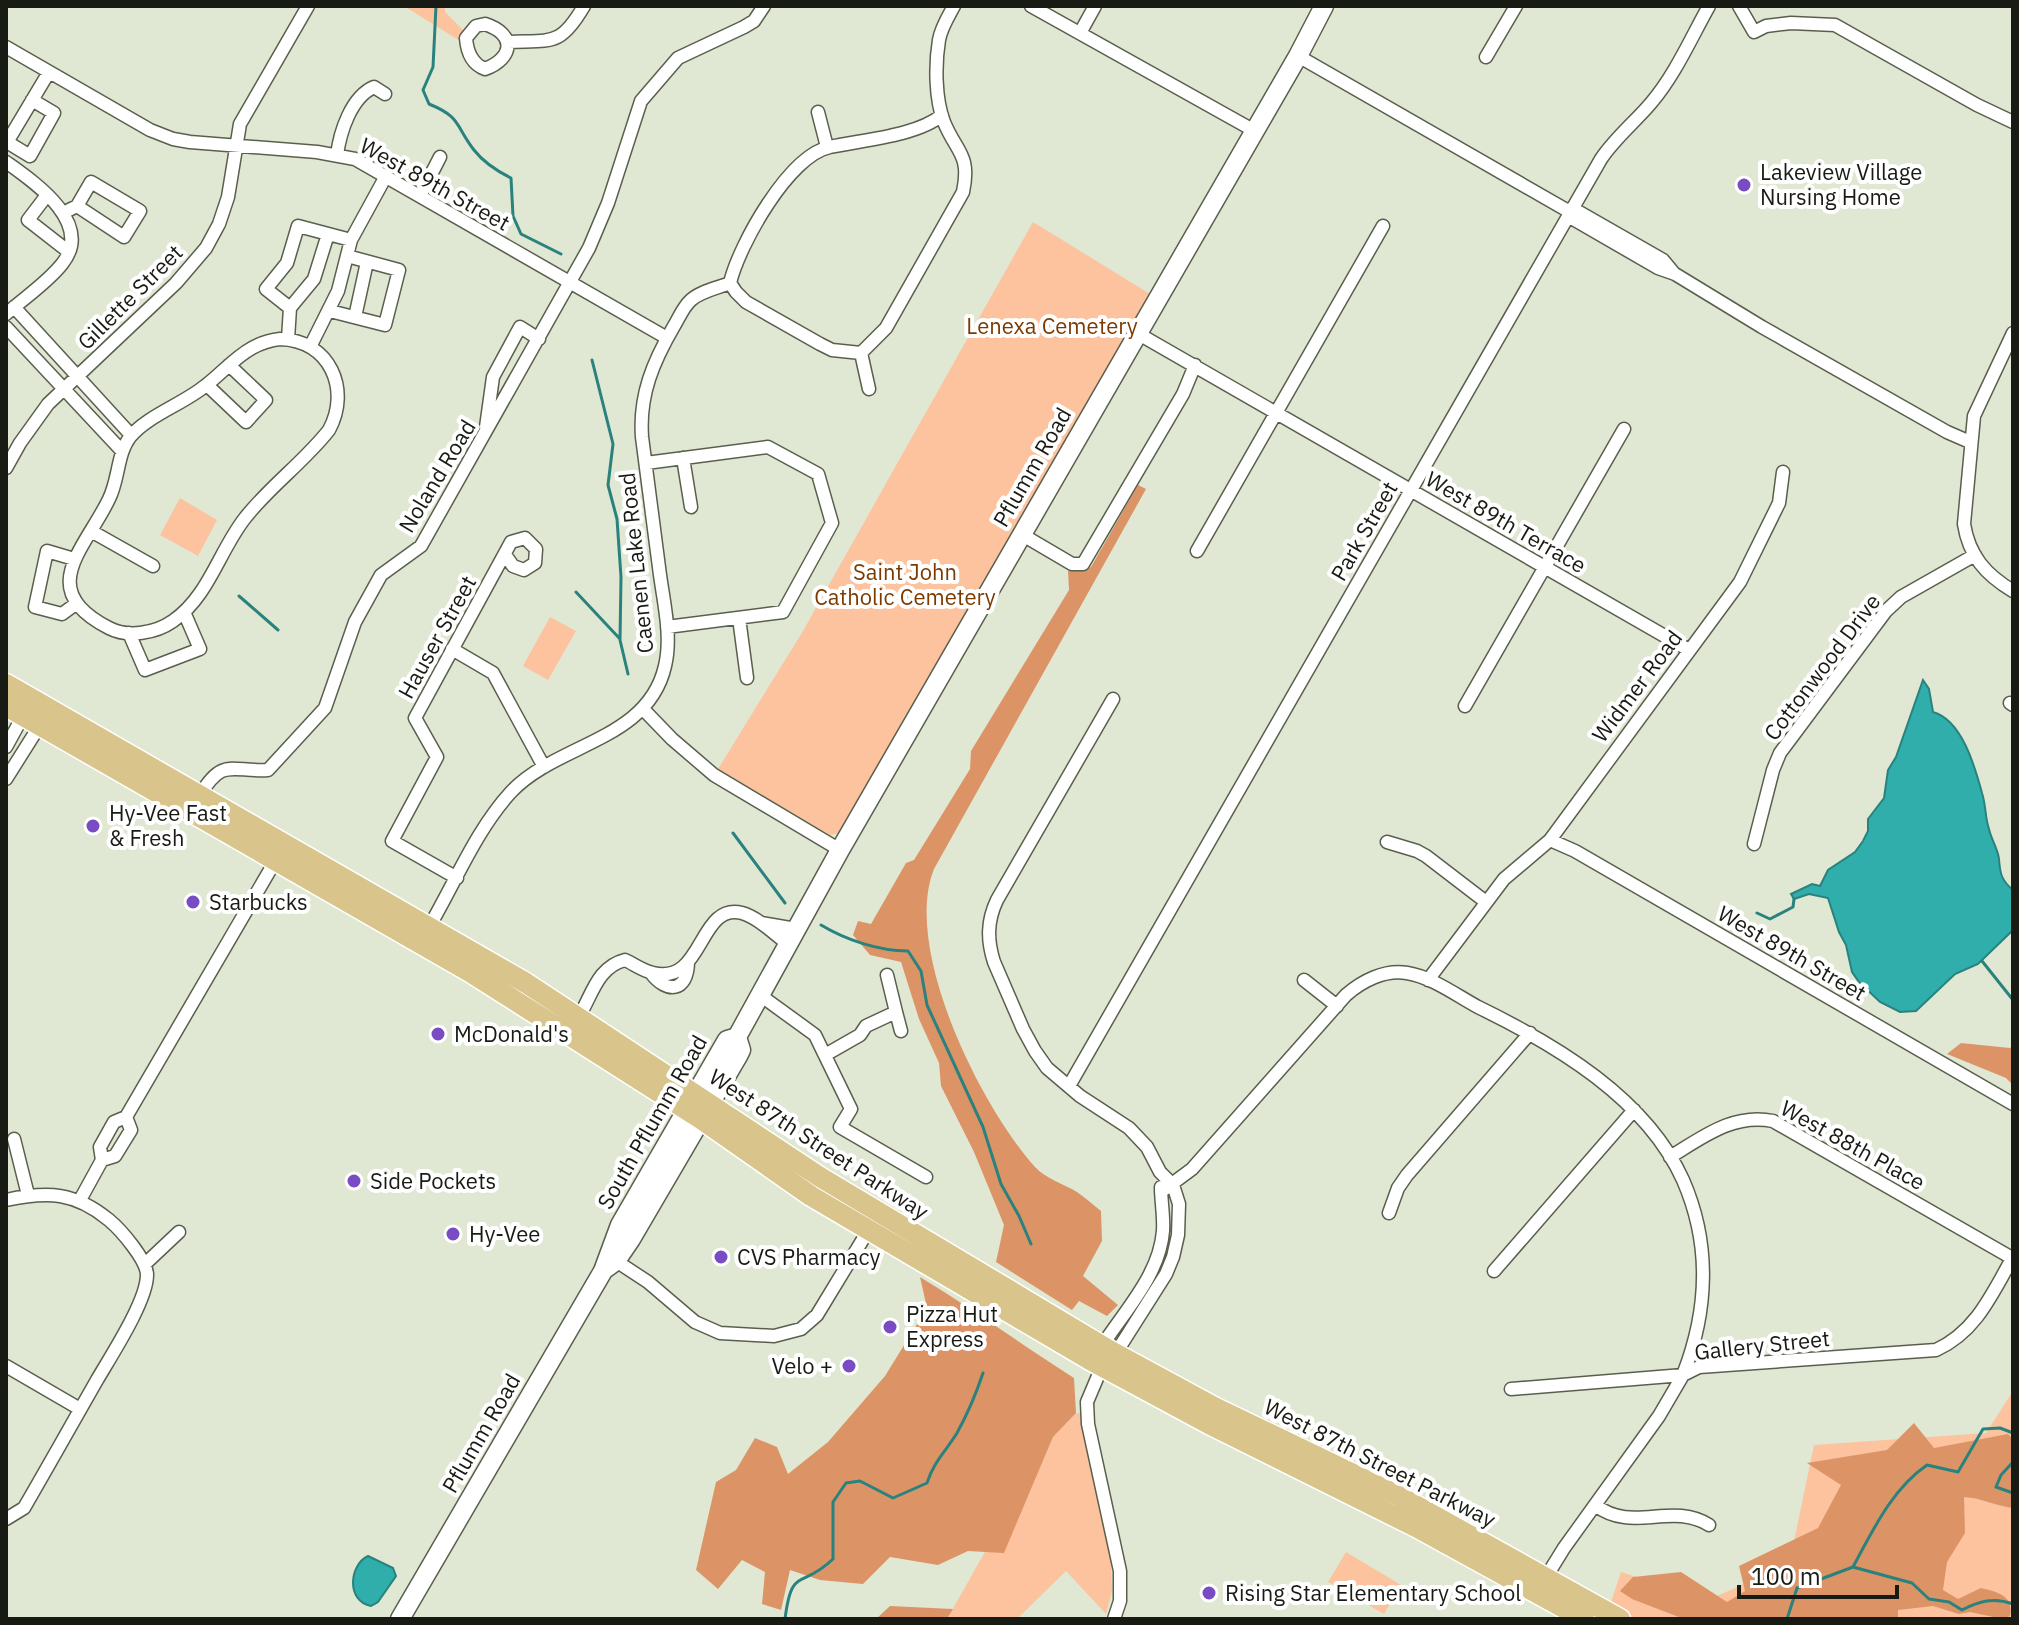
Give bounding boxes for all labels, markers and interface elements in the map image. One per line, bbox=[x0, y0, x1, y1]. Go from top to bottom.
street label: West 89th Street bbox=[355, 130, 515, 237]
place label: Lakeview Village Nursing Home bbox=[1760, 157, 1922, 211]
marker: Lakeview Village Nursing Home bbox=[1735, 176, 1753, 194]
street label: Gillette Street bbox=[71, 238, 189, 356]
park label: Lenexa Cemetery bbox=[966, 311, 1138, 340]
street label: Pflumm Road bbox=[986, 402, 1077, 532]
street label: Noland Road bbox=[392, 414, 482, 537]
street label: West 89th Terrace bbox=[1421, 464, 1592, 579]
street label: Caenen Lake Road bbox=[612, 471, 659, 655]
street label: Park Street bbox=[1323, 476, 1404, 586]
park label: Saint John Catholic Cemetery bbox=[814, 557, 996, 611]
street label: Hauser Street bbox=[391, 570, 482, 703]
street label: Cottonwood Drive bbox=[1757, 588, 1886, 746]
street label: Widmer Road bbox=[1585, 624, 1688, 748]
place label: Hy-Vee Fast & Fresh bbox=[109, 798, 227, 852]
marker: Hy-Vee Fast & Fresh bbox=[84, 817, 102, 835]
place label: Starbucks bbox=[209, 887, 308, 916]
marker: Starbucks bbox=[184, 893, 202, 911]
street label: West 89th Street bbox=[1713, 898, 1872, 1007]
place label: McDonald's bbox=[454, 1019, 569, 1048]
marker: McDonald's bbox=[429, 1025, 447, 1043]
street label: South Pflumm Road bbox=[590, 1030, 713, 1214]
street label: West 87th Street Parkway bbox=[704, 1062, 935, 1225]
street label: West 88th Place bbox=[1776, 1093, 1931, 1196]
place label: Side Pockets bbox=[370, 1166, 496, 1195]
marker: Side Pockets bbox=[345, 1172, 363, 1190]
place label: Hy-Vee bbox=[469, 1219, 540, 1248]
marker: Hy-Vee bbox=[444, 1225, 462, 1243]
place label: CVS Pharmacy bbox=[737, 1242, 880, 1271]
marker: CVS Pharmacy bbox=[712, 1248, 730, 1266]
place label: Pizza Hut Express bbox=[906, 1299, 998, 1353]
marker: Pizza Hut Express bbox=[881, 1318, 899, 1336]
street label: Gallery Street bbox=[1693, 1323, 1831, 1366]
place label: Velo + bbox=[771, 1351, 833, 1380]
marker: Velo + bbox=[840, 1357, 858, 1375]
street label: Pflumm Road bbox=[435, 1368, 526, 1498]
street label: West 87th Street Parkway bbox=[1260, 1392, 1501, 1534]
scale bar bbox=[1739, 1549, 1897, 1599]
text: 100 m bbox=[1751, 1560, 1821, 1592]
place label: Rising Star Elementary School bbox=[1225, 1578, 1521, 1607]
marker: Rising Star Elementary School bbox=[1200, 1584, 1218, 1602]

